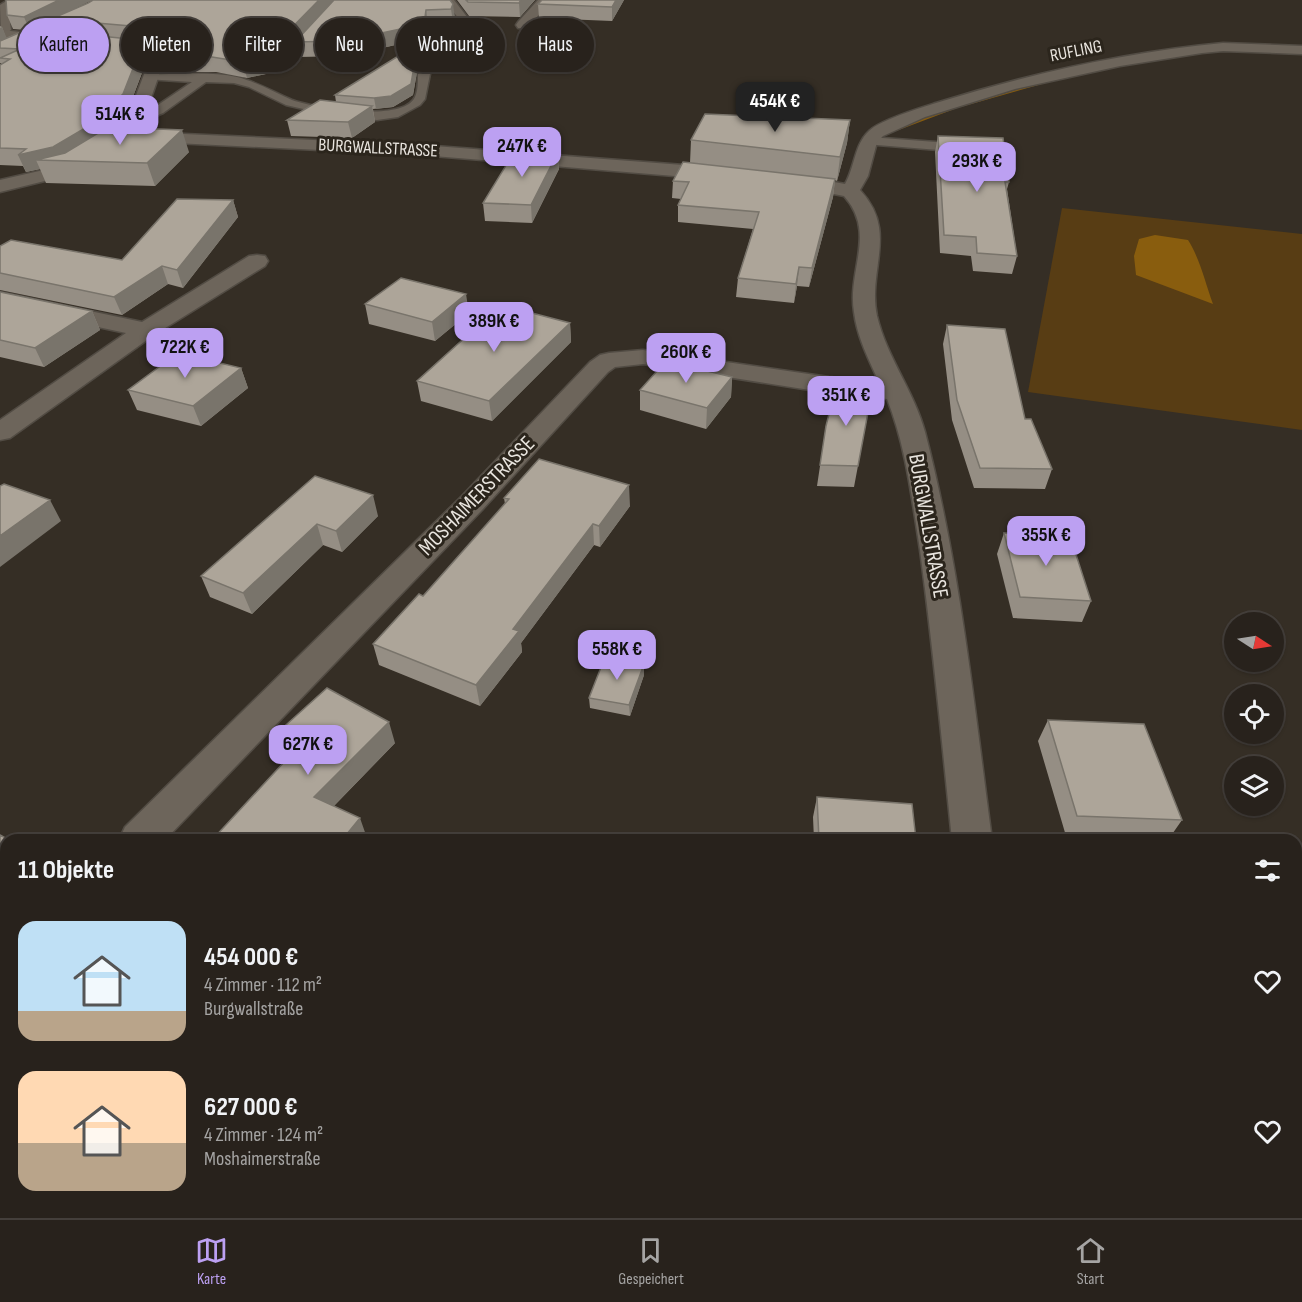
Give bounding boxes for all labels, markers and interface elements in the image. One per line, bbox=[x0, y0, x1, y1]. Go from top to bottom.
chip: Kaufen bbox=[18, 18, 109, 72]
chip: Mieten bbox=[121, 18, 212, 72]
chip: Filter bbox=[224, 18, 303, 72]
chip: Neu bbox=[315, 18, 384, 72]
chip: Wohnung bbox=[396, 18, 505, 72]
chip: Haus bbox=[517, 18, 594, 72]
street label: RUFLING bbox=[1048, 36, 1104, 66]
pin: 454K € bbox=[726, 82, 824, 133]
text: 454K € bbox=[750, 89, 800, 113]
pin: 514K € bbox=[71, 95, 169, 146]
text: 514K € bbox=[95, 102, 145, 126]
pin: 247K € bbox=[473, 127, 571, 178]
street label: BURGWALLSTRASSE bbox=[318, 134, 438, 162]
text: 247K € bbox=[497, 134, 547, 158]
pin: 293K € bbox=[928, 142, 1026, 193]
text: 293K € bbox=[952, 149, 1002, 173]
pin: 389K € bbox=[445, 302, 543, 353]
text: 389K € bbox=[468, 309, 520, 333]
pin: 722K € bbox=[136, 328, 234, 379]
pin: 260K € bbox=[637, 333, 735, 384]
text: 722K € bbox=[160, 335, 210, 359]
text: 260K € bbox=[661, 340, 711, 364]
pin: 351K € bbox=[797, 376, 895, 427]
text: 351K € bbox=[822, 383, 871, 407]
street label: MOSHAIMERSTRASSE bbox=[413, 431, 541, 561]
street label: BURGWALLSTRASSE bbox=[902, 452, 954, 600]
pin: 355K € bbox=[997, 516, 1095, 567]
text: 355K € bbox=[1021, 523, 1071, 547]
north arrow bbox=[1224, 612, 1284, 672]
map controls bbox=[1224, 612, 1284, 816]
pin: 558K € bbox=[568, 630, 666, 681]
text: 558K € bbox=[592, 637, 642, 661]
button: locate bbox=[1224, 684, 1284, 744]
pin: 627K € bbox=[259, 725, 357, 776]
text: 627K € bbox=[283, 732, 333, 756]
button: layers bbox=[1224, 756, 1284, 816]
icon: filters bbox=[1251, 854, 1284, 887]
text: 11 Objekte bbox=[18, 855, 114, 886]
text: 454 000 € bbox=[204, 942, 298, 973]
icon: home bbox=[66, 945, 138, 1017]
icon: heart bbox=[1251, 965, 1284, 998]
text: 4 Zimmer · 112 m² bbox=[204, 973, 322, 997]
text: Burgwallstraße bbox=[204, 997, 303, 1021]
text: 627 000 € bbox=[204, 1092, 298, 1123]
icon: home bbox=[66, 1095, 138, 1167]
icon: heart bbox=[1251, 1115, 1284, 1148]
text: 4 Zimmer · 124 m² bbox=[204, 1123, 323, 1147]
text: Moshaimerstraße bbox=[204, 1147, 321, 1171]
tab: Karte bbox=[195, 1234, 228, 1289]
tab: Gespeichert bbox=[618, 1234, 684, 1289]
tab: Start bbox=[1074, 1234, 1107, 1289]

